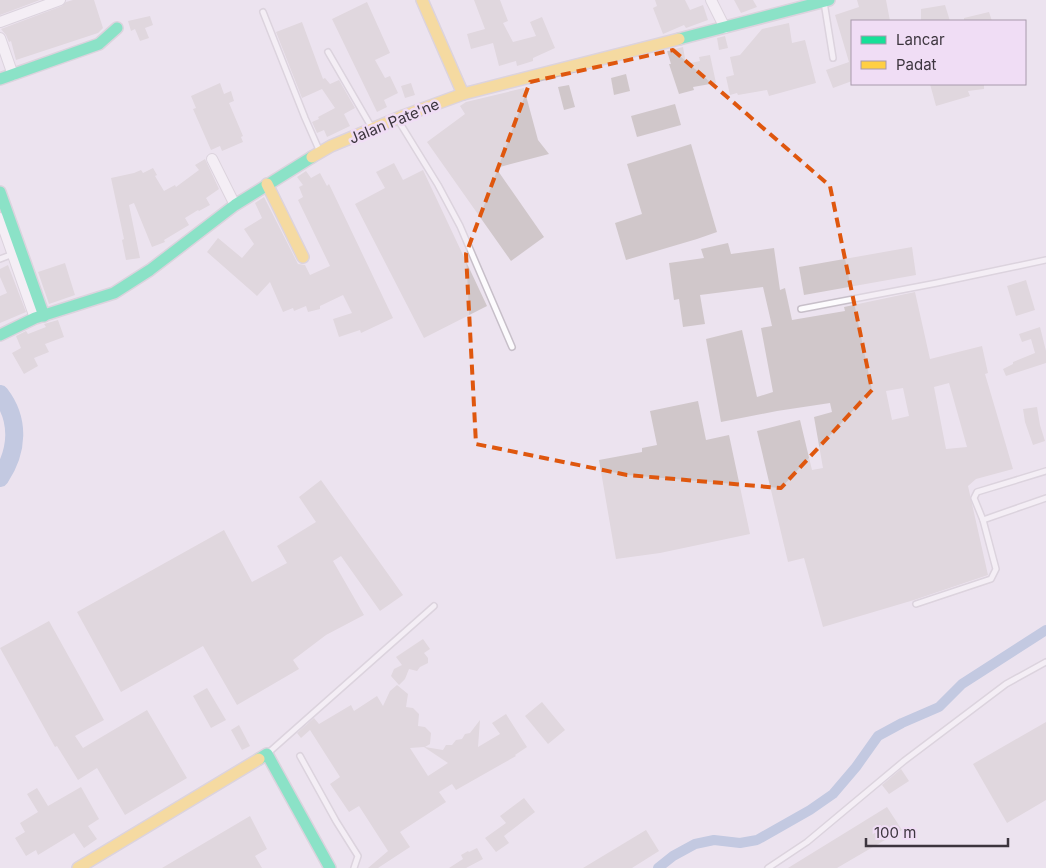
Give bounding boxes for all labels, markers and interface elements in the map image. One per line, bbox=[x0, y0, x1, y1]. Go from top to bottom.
legend bbox=[851, 20, 1026, 85]
text: Lancar bbox=[896, 30, 945, 49]
text: Padat bbox=[896, 55, 937, 74]
street label: Jalan Pate'ne bbox=[346, 94, 442, 148]
scale bar bbox=[866, 816, 1008, 848]
text: 100 m bbox=[874, 823, 916, 842]

